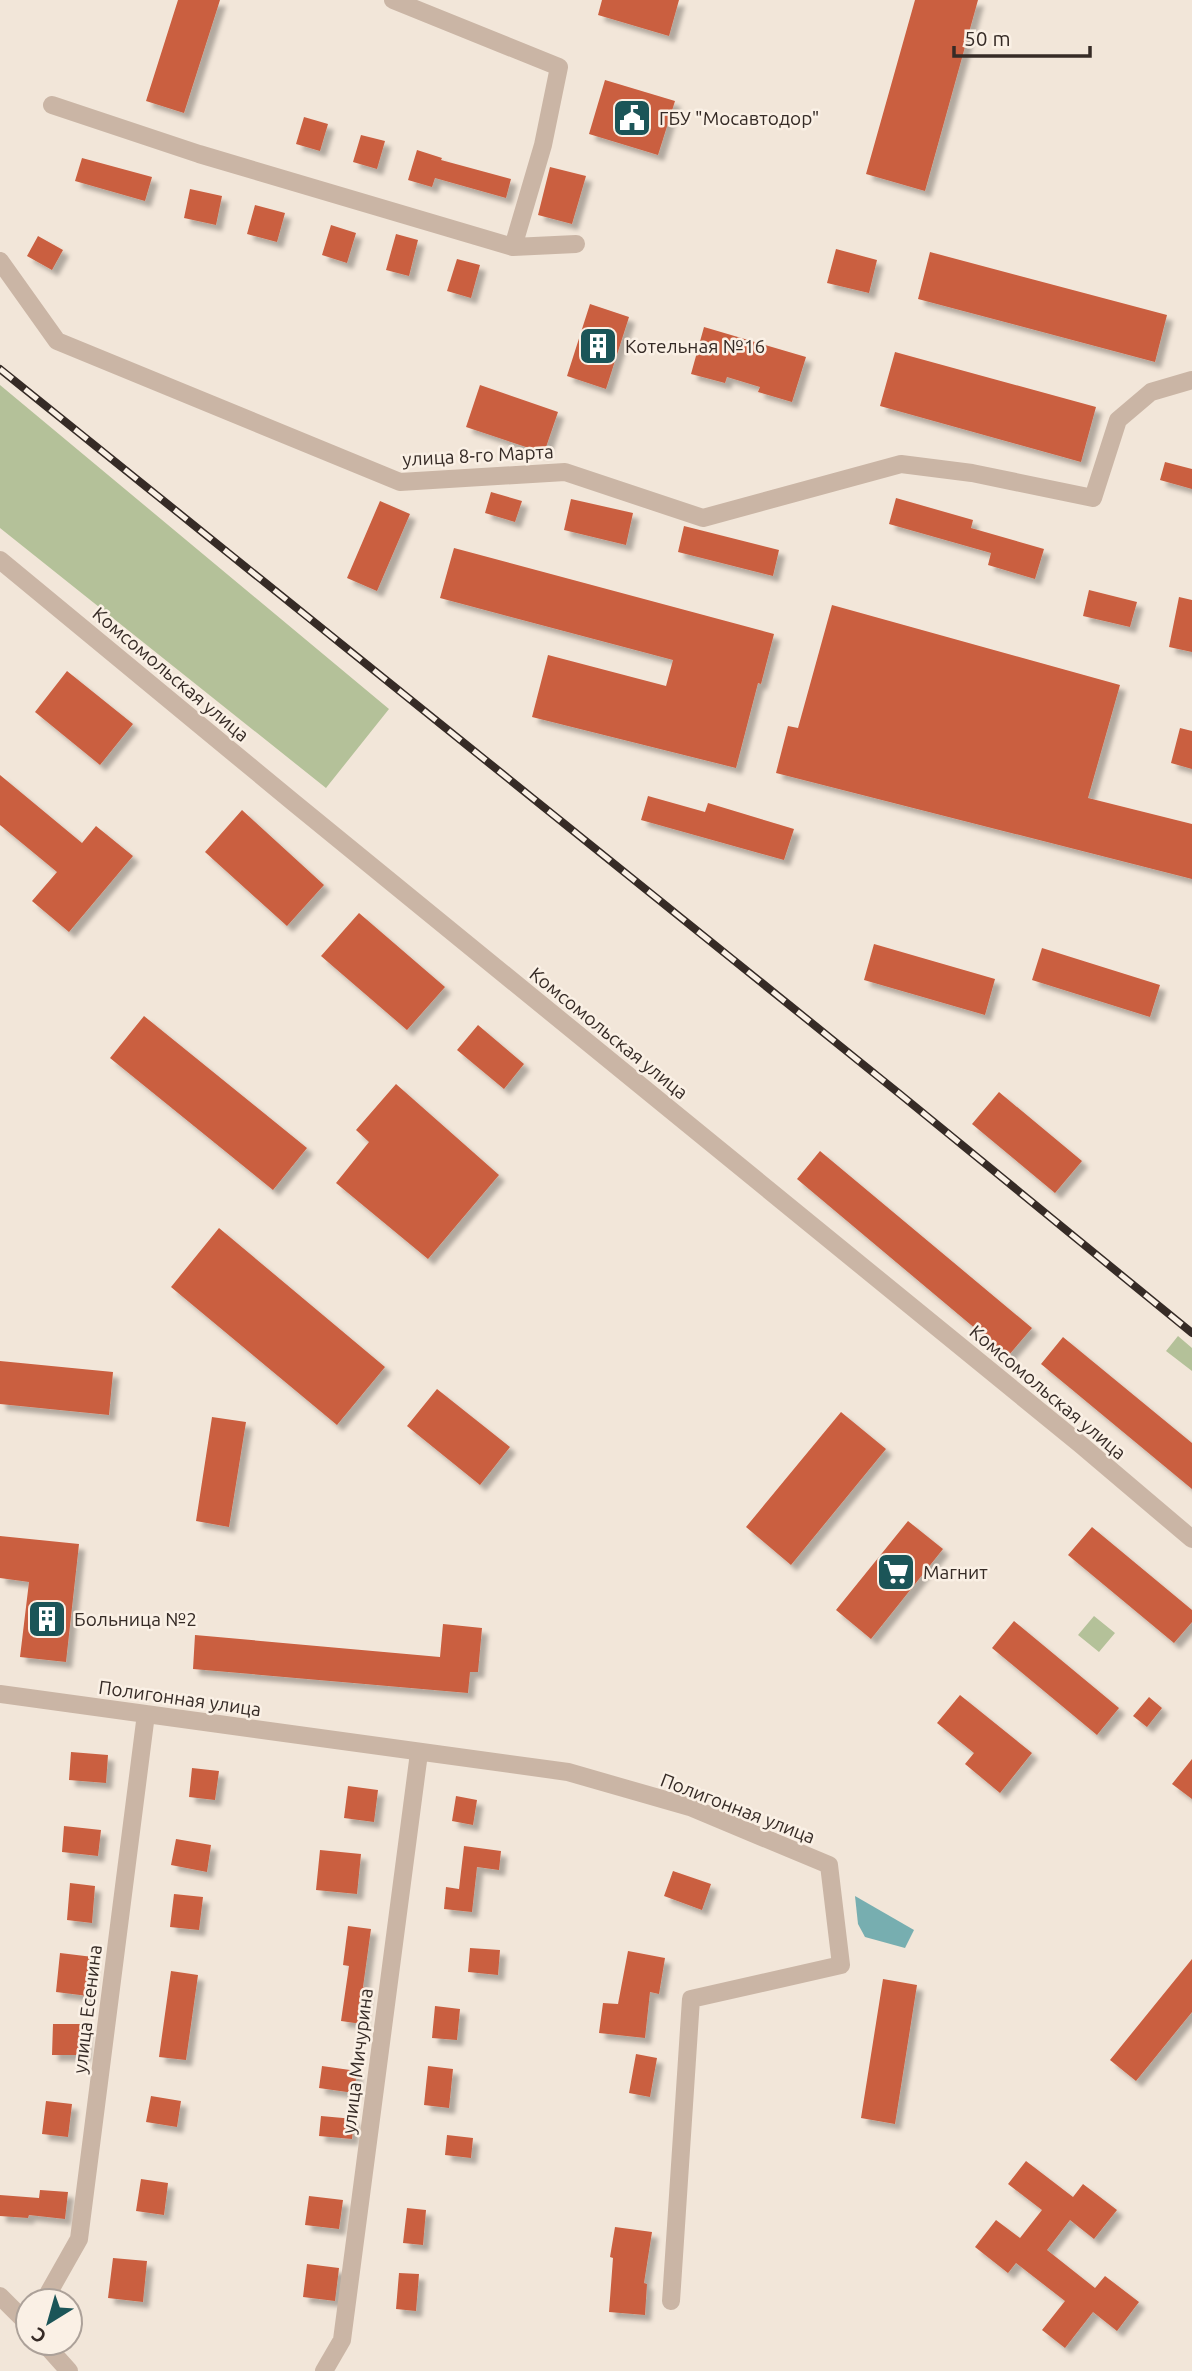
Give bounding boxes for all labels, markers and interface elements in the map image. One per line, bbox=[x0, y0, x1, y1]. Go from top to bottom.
scale bar bbox=[954, 14, 1090, 58]
text: 50 m bbox=[964, 26, 1011, 50]
public building icon: ГБУ "Мосавтодор" bbox=[611, 97, 653, 139]
place label: ГБУ "Мосавтодор" bbox=[659, 107, 819, 129]
building icon: Котельная №16 bbox=[577, 325, 619, 367]
place label: Котельная №16 bbox=[625, 335, 765, 357]
street label: улица 8-го Марта bbox=[402, 440, 554, 470]
street label: Комсомольская улица bbox=[88, 602, 254, 746]
street label: Комсомольская улица bbox=[526, 962, 692, 1104]
street label: Комсомольская улица bbox=[965, 1320, 1131, 1464]
supermarket icon: Магнит bbox=[875, 1551, 917, 1593]
place label: Магнит bbox=[923, 1561, 988, 1583]
building icon: Больница №2 bbox=[26, 1598, 68, 1640]
place label: Больница №2 bbox=[74, 1608, 197, 1630]
street label: Полигонная улица bbox=[97, 1676, 263, 1720]
street label: Полигонная улица bbox=[658, 1768, 818, 1848]
street label: улица Есенина bbox=[68, 1943, 106, 2075]
street label: улица Мичурина bbox=[337, 1987, 377, 2135]
north arrow bbox=[14, 2287, 84, 2357]
text: С bbox=[27, 2323, 50, 2348]

